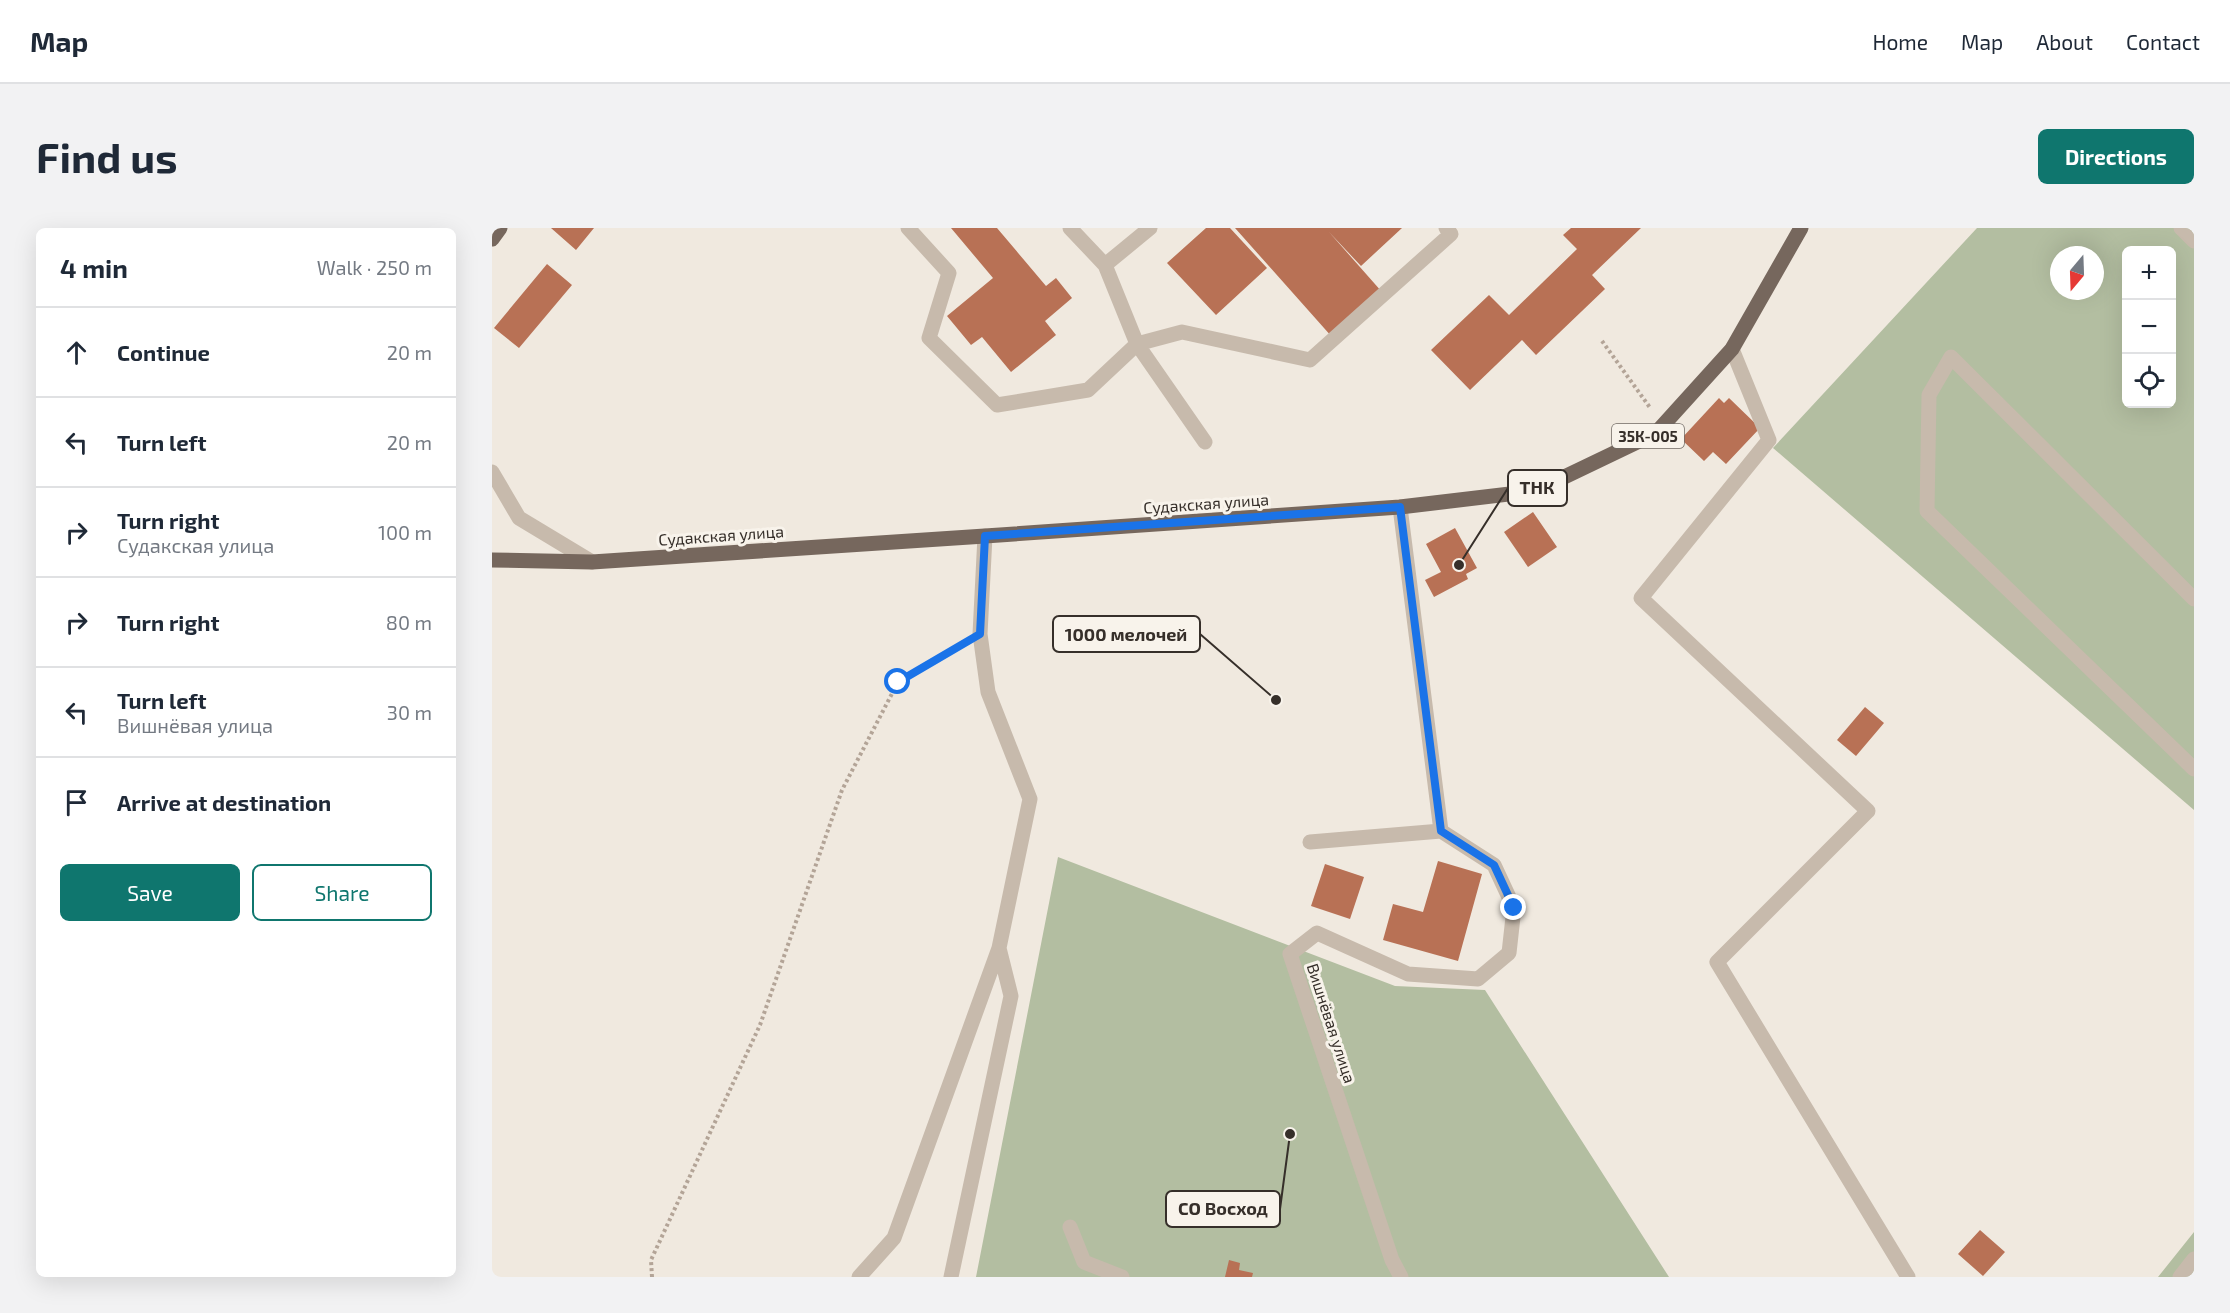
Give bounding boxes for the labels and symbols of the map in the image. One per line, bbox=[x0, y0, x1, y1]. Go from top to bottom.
north arrow bbox=[2050, 246, 2104, 300]
road number: 35К-005 bbox=[1612, 424, 1684, 448]
callout: ТНК bbox=[1508, 470, 1567, 506]
text: ТНК bbox=[1520, 476, 1555, 498]
street label: Судакская улица bbox=[1143, 489, 1269, 518]
street label: Судакская улица bbox=[658, 521, 784, 550]
callout: 1000 мелочей bbox=[1053, 616, 1200, 652]
text: 1000 мелочей bbox=[1065, 623, 1187, 645]
route start bbox=[884, 668, 910, 694]
route end bbox=[1500, 894, 1526, 920]
street label: Вишнёвая улица bbox=[1303, 961, 1360, 1086]
callout: СО Восход bbox=[1166, 1191, 1280, 1227]
text: СО Восход bbox=[1178, 1197, 1268, 1219]

